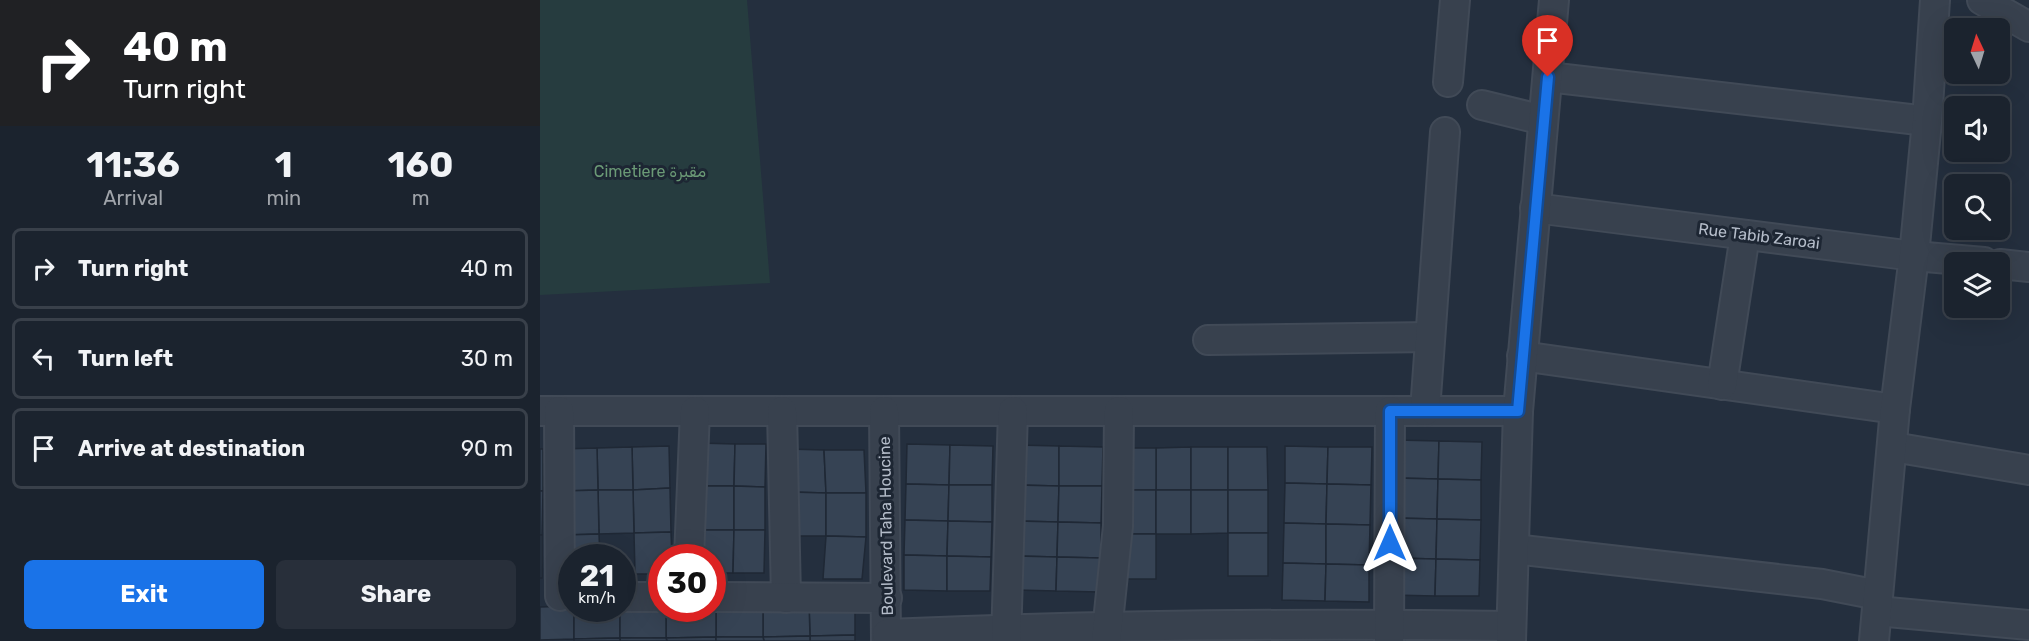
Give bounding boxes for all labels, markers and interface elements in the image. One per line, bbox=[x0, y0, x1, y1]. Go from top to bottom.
pin bbox=[1522, 15, 1573, 77]
north arrow bbox=[1944, 18, 2010, 84]
map controls bbox=[1944, 18, 2010, 318]
text: 40 m bbox=[123, 22, 228, 72]
icon: right bbox=[24, 24, 102, 102]
icon: arrive bbox=[1531, 24, 1564, 57]
text: Turn right bbox=[123, 73, 246, 105]
button: sound bbox=[1944, 96, 2010, 162]
text: 11:36 bbox=[86, 143, 180, 186]
text: 1 bbox=[275, 143, 293, 186]
text: 160 bbox=[388, 143, 453, 186]
park label: Cimetiere مقبرة bbox=[594, 162, 706, 182]
button: search bbox=[1944, 174, 2010, 240]
text: Arrival bbox=[103, 186, 163, 210]
text: min bbox=[266, 186, 301, 210]
text: m bbox=[412, 186, 429, 210]
street label: Rue Tabib Zaroai bbox=[1697, 219, 1821, 253]
icon: right bbox=[27, 252, 60, 285]
button: layers bbox=[1944, 252, 2010, 318]
text: Turn right bbox=[78, 255, 188, 282]
text: 40 m bbox=[460, 255, 513, 282]
icon: left bbox=[27, 342, 60, 375]
text: Turn left bbox=[78, 345, 173, 372]
text: 30 m bbox=[461, 345, 513, 372]
icon: arrive bbox=[27, 432, 60, 465]
text: Arrive at destination bbox=[78, 435, 305, 462]
text: 90 m bbox=[461, 435, 513, 462]
street label: Boulevard Taha Houcine bbox=[875, 436, 897, 616]
position arrow bbox=[1358, 511, 1422, 575]
speed limit sign: 30 bbox=[648, 544, 726, 622]
text: 21 bbox=[580, 558, 614, 594]
button: Exit bbox=[24, 560, 264, 629]
button: Share bbox=[276, 560, 516, 629]
text: km/h bbox=[578, 589, 616, 607]

